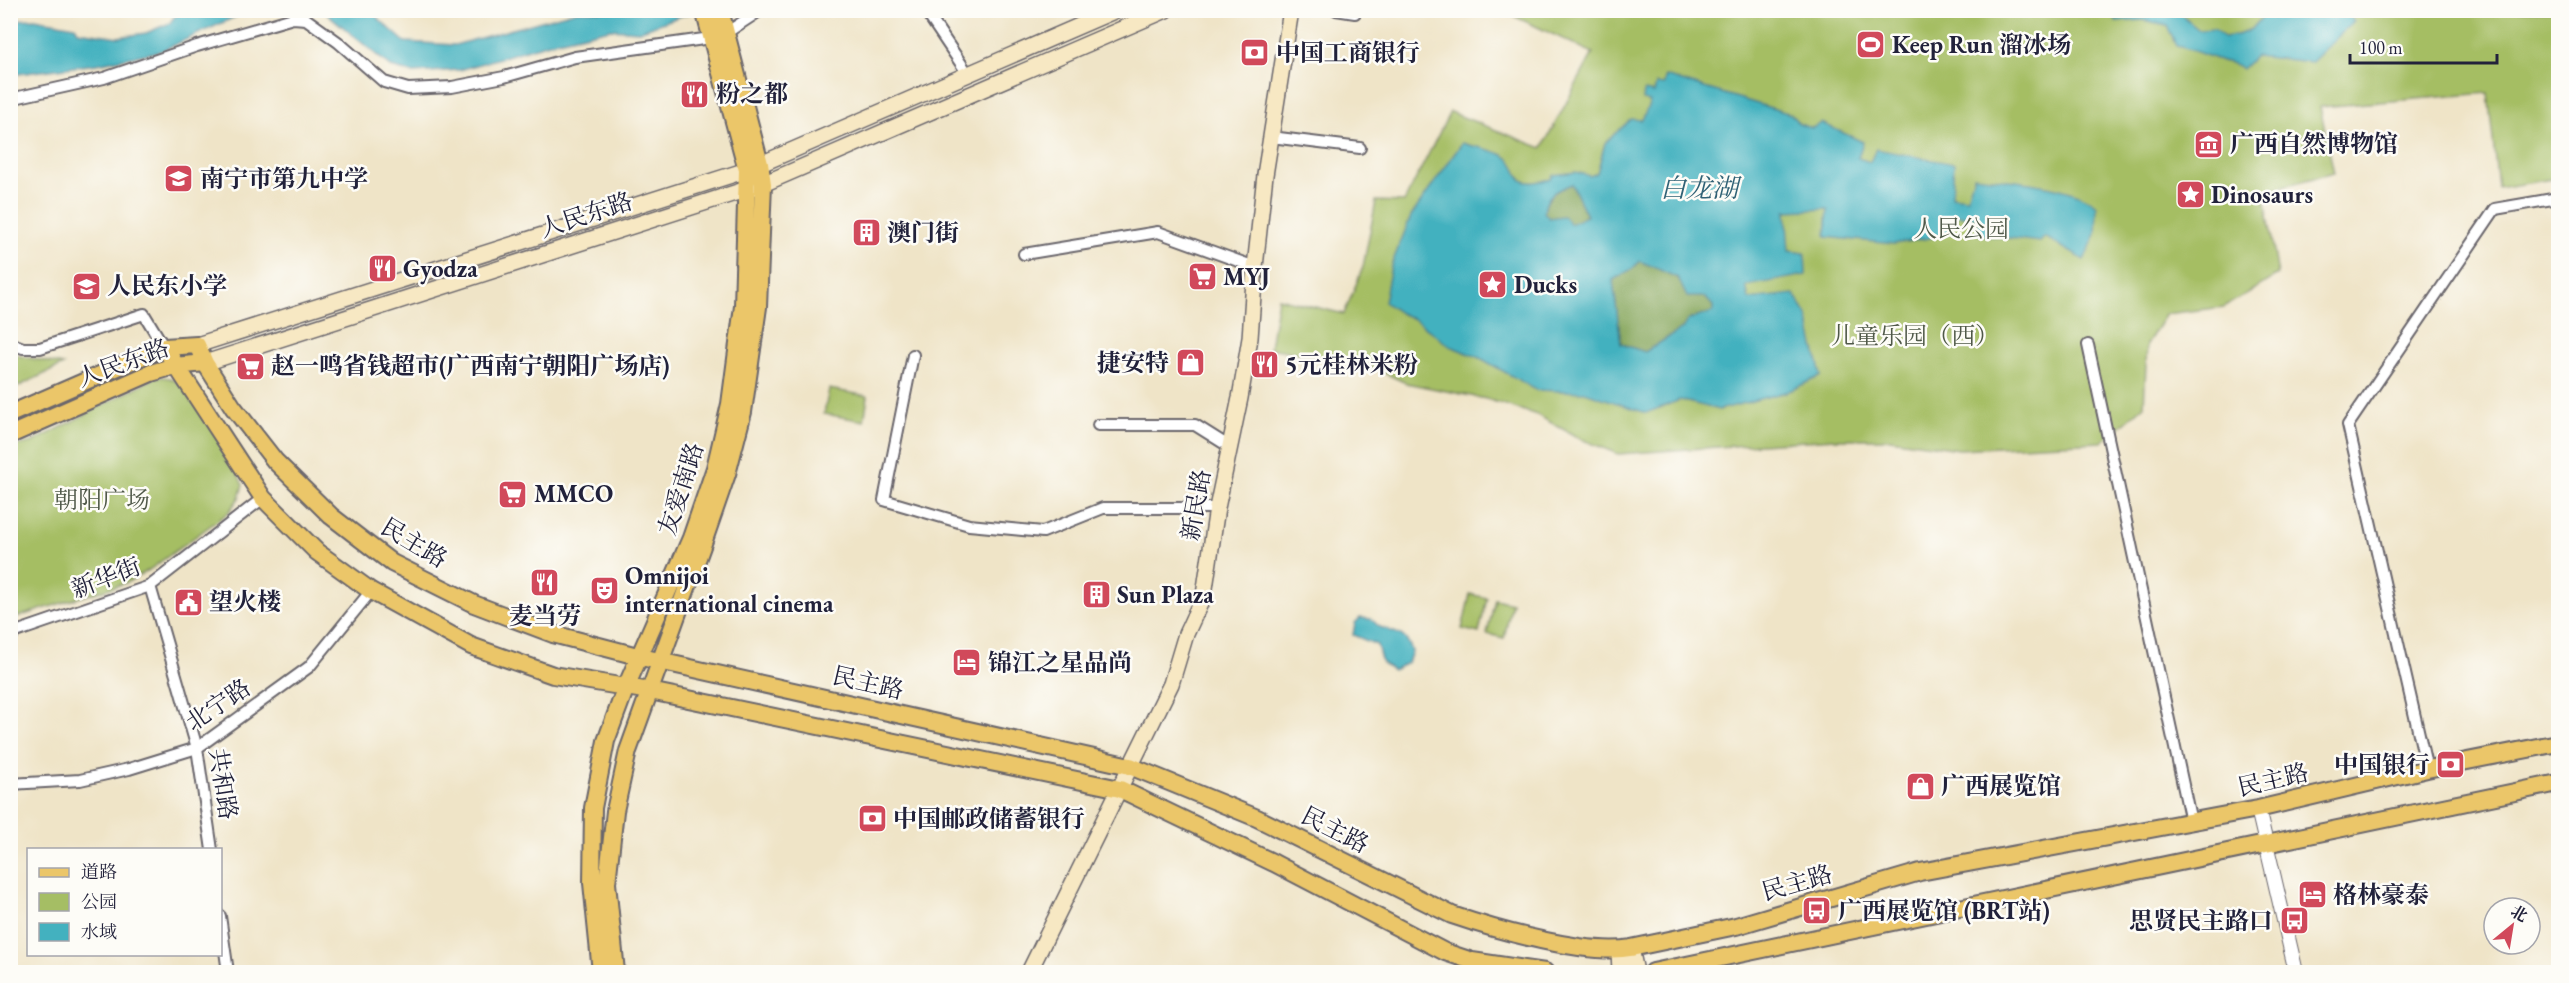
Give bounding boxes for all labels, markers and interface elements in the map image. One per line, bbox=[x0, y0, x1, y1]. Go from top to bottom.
scale bar bbox=[2350, 27, 2497, 65]
sports icon: Keep Run 溜冰场 bbox=[1855, 29, 1887, 61]
place label: Keep Run 溜冰场 bbox=[1892, 29, 2071, 60]
text: 100 m bbox=[2359, 36, 2403, 59]
bank icon: 中国工商银行 bbox=[1239, 37, 1271, 69]
place label: 中国工商银行 bbox=[1276, 37, 1420, 68]
restaurant icon: 粉之都 bbox=[679, 78, 711, 110]
place label: 粉之都 bbox=[716, 78, 788, 109]
museum icon: 广西自然博物馆 bbox=[2193, 128, 2225, 160]
place label: 广西自然博物馆 bbox=[2230, 128, 2398, 159]
school or university icon: 南宁市第九中学 bbox=[163, 163, 195, 195]
place label: 南宁市第九中学 bbox=[200, 163, 368, 194]
water label: 白龙湖 bbox=[1660, 171, 1742, 205]
place icon: Dinosaurs bbox=[2174, 179, 2206, 211]
place label: Dinosaurs bbox=[2211, 179, 2313, 210]
street label: 人民东路 bbox=[535, 185, 636, 244]
park label: 人民公园 bbox=[1913, 213, 2009, 244]
building icon: 澳门街 bbox=[850, 217, 882, 249]
place label: 澳门街 bbox=[887, 217, 959, 248]
restaurant icon: Gyodza bbox=[366, 253, 398, 285]
place label: Gyodza bbox=[403, 253, 478, 285]
supermarket icon: MYJ bbox=[1186, 261, 1218, 293]
place label: MYJ bbox=[1223, 261, 1270, 292]
place icon: Ducks bbox=[1477, 269, 1509, 301]
place label: Ducks bbox=[1514, 269, 1577, 300]
school or university icon: 人民东小学 bbox=[70, 270, 102, 302]
place label: 人民东小学 bbox=[107, 270, 227, 301]
park label: 儿童乐园（西） bbox=[1831, 320, 1999, 351]
street label: 人民东路 bbox=[72, 332, 173, 394]
place label: 捷安特 bbox=[1097, 347, 1169, 378]
shop icon: 捷安特 bbox=[1174, 347, 1206, 379]
restaurant icon: 5元桂林米粉 bbox=[1248, 349, 1280, 381]
place label: 5元桂林米粉 bbox=[1285, 349, 1418, 380]
supermarket icon: 赵一鸣省钱超市(广西南宁朝阳广场店) bbox=[234, 350, 266, 382]
place label: 赵一鸣省钱超市(广西南宁朝阳广场店) bbox=[271, 350, 670, 381]
street label: 友爱南路 bbox=[651, 438, 710, 539]
street label: 新民路 bbox=[1174, 467, 1217, 543]
supermarket icon: MMCO bbox=[497, 478, 529, 510]
place label: MMCO bbox=[534, 478, 613, 509]
park label: 朝阳广场 bbox=[54, 484, 150, 515]
street label: 民主路 bbox=[375, 511, 453, 574]
street label: 新华街 bbox=[67, 550, 145, 605]
place label: Omnijoi international cinema bbox=[625, 560, 834, 619]
restaurant icon: 麦当劳 bbox=[529, 567, 561, 599]
theatre icon: Omnijoi international cinema bbox=[588, 574, 620, 606]
building icon: Sun Plaza bbox=[1080, 579, 1112, 611]
place label: Sun Plaza bbox=[1117, 579, 1214, 610]
public building icon: 望火楼 bbox=[172, 586, 204, 618]
place label: 望火楼 bbox=[209, 586, 281, 617]
place label: 麦当劳 bbox=[509, 600, 581, 631]
hotel icon: 锦江之星品尚 bbox=[951, 647, 983, 679]
place label: 锦江之星品尚 bbox=[988, 647, 1132, 678]
street label: 民主路 bbox=[830, 659, 907, 706]
street label: 北宁路 bbox=[179, 672, 256, 738]
street label: 共和路 bbox=[203, 746, 244, 822]
place label: 中国银行 bbox=[2334, 749, 2430, 780]
bank icon: 中国银行 bbox=[2435, 749, 2467, 781]
street label: 民主路 bbox=[2234, 756, 2311, 803]
shop icon: 广西展览馆 bbox=[1904, 770, 1936, 802]
place label: 广西展览馆 bbox=[1941, 770, 2061, 801]
street label: 民主路 bbox=[1296, 799, 1374, 860]
bank icon: 中国邮政储蓄银行 bbox=[856, 803, 888, 835]
place label: 中国邮政储蓄银行 bbox=[893, 803, 1085, 834]
legend bbox=[27, 848, 222, 956]
street label: 民主路 bbox=[1758, 858, 1836, 907]
text: 道路 bbox=[81, 860, 117, 883]
hotel icon: 格林豪泰 bbox=[2296, 879, 2328, 911]
place label: 格林豪泰 bbox=[2333, 879, 2429, 910]
text: 公园 bbox=[81, 890, 117, 913]
bus stop icon: 广西展览馆 (BRT站) bbox=[1801, 895, 1833, 927]
place label: 广西展览馆 (BRT站) bbox=[1838, 895, 2050, 926]
north arrow bbox=[2482, 896, 2542, 956]
text: 北 bbox=[2507, 900, 2531, 927]
place label: 思贤民主路口 bbox=[2129, 905, 2273, 936]
bus stop icon: 思贤民主路口 bbox=[2278, 905, 2310, 937]
text: 水域 bbox=[81, 920, 117, 943]

